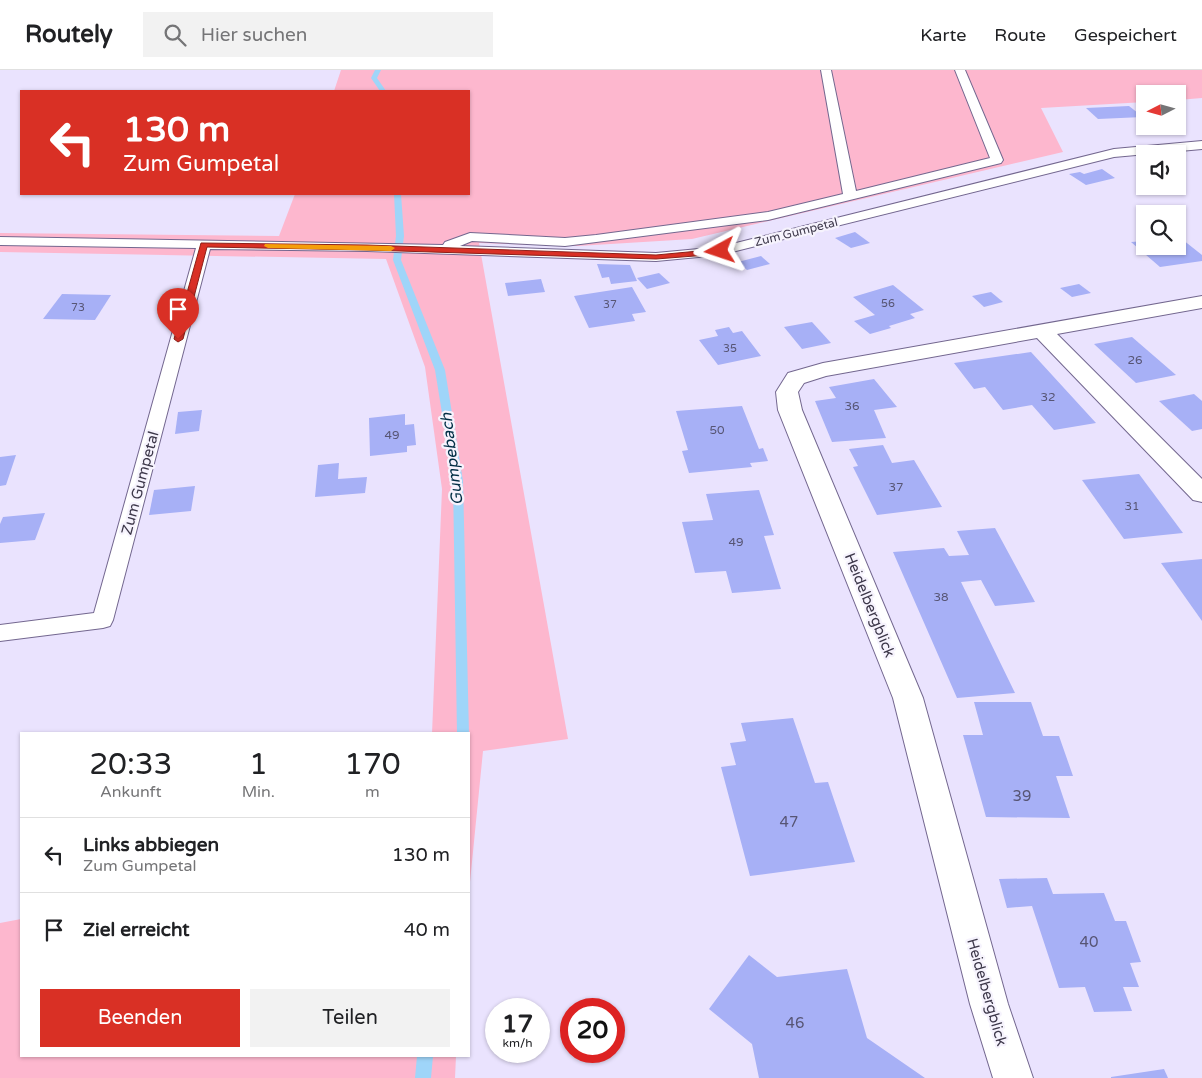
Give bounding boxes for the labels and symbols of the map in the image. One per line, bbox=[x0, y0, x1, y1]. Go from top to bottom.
north arrow bbox=[1136, 85, 1186, 135]
street label: Zum Gumpetal bbox=[753, 215, 839, 249]
position arrow bbox=[693, 224, 745, 276]
pin bbox=[157, 288, 199, 339]
house number: 56 bbox=[881, 297, 895, 310]
house number: 37 bbox=[603, 298, 617, 311]
house number: 73 bbox=[71, 301, 85, 314]
house number: 35 bbox=[723, 342, 737, 355]
house number: 26 bbox=[1127, 353, 1143, 367]
house number: 32 bbox=[1040, 390, 1056, 404]
house number: 36 bbox=[844, 399, 860, 413]
water label: Gumpebach bbox=[436, 410, 468, 506]
house number: 50 bbox=[709, 423, 725, 437]
house number: 49 bbox=[384, 428, 400, 442]
street label: Zum Gumpetal bbox=[118, 429, 162, 537]
house number: 37 bbox=[888, 480, 904, 494]
house number: 31 bbox=[1124, 499, 1140, 513]
house number: 49 bbox=[728, 535, 744, 549]
street label: Heidelbergblick bbox=[841, 550, 899, 660]
house number: 38 bbox=[933, 590, 949, 604]
house number: 39 bbox=[1013, 787, 1031, 805]
house number: 47 bbox=[780, 813, 798, 831]
house number: 40 bbox=[1080, 933, 1098, 951]
street label: Heidelbergblick bbox=[963, 936, 1011, 1048]
speed limit sign: 20 bbox=[560, 998, 625, 1063]
house number: 46 bbox=[786, 1014, 804, 1032]

